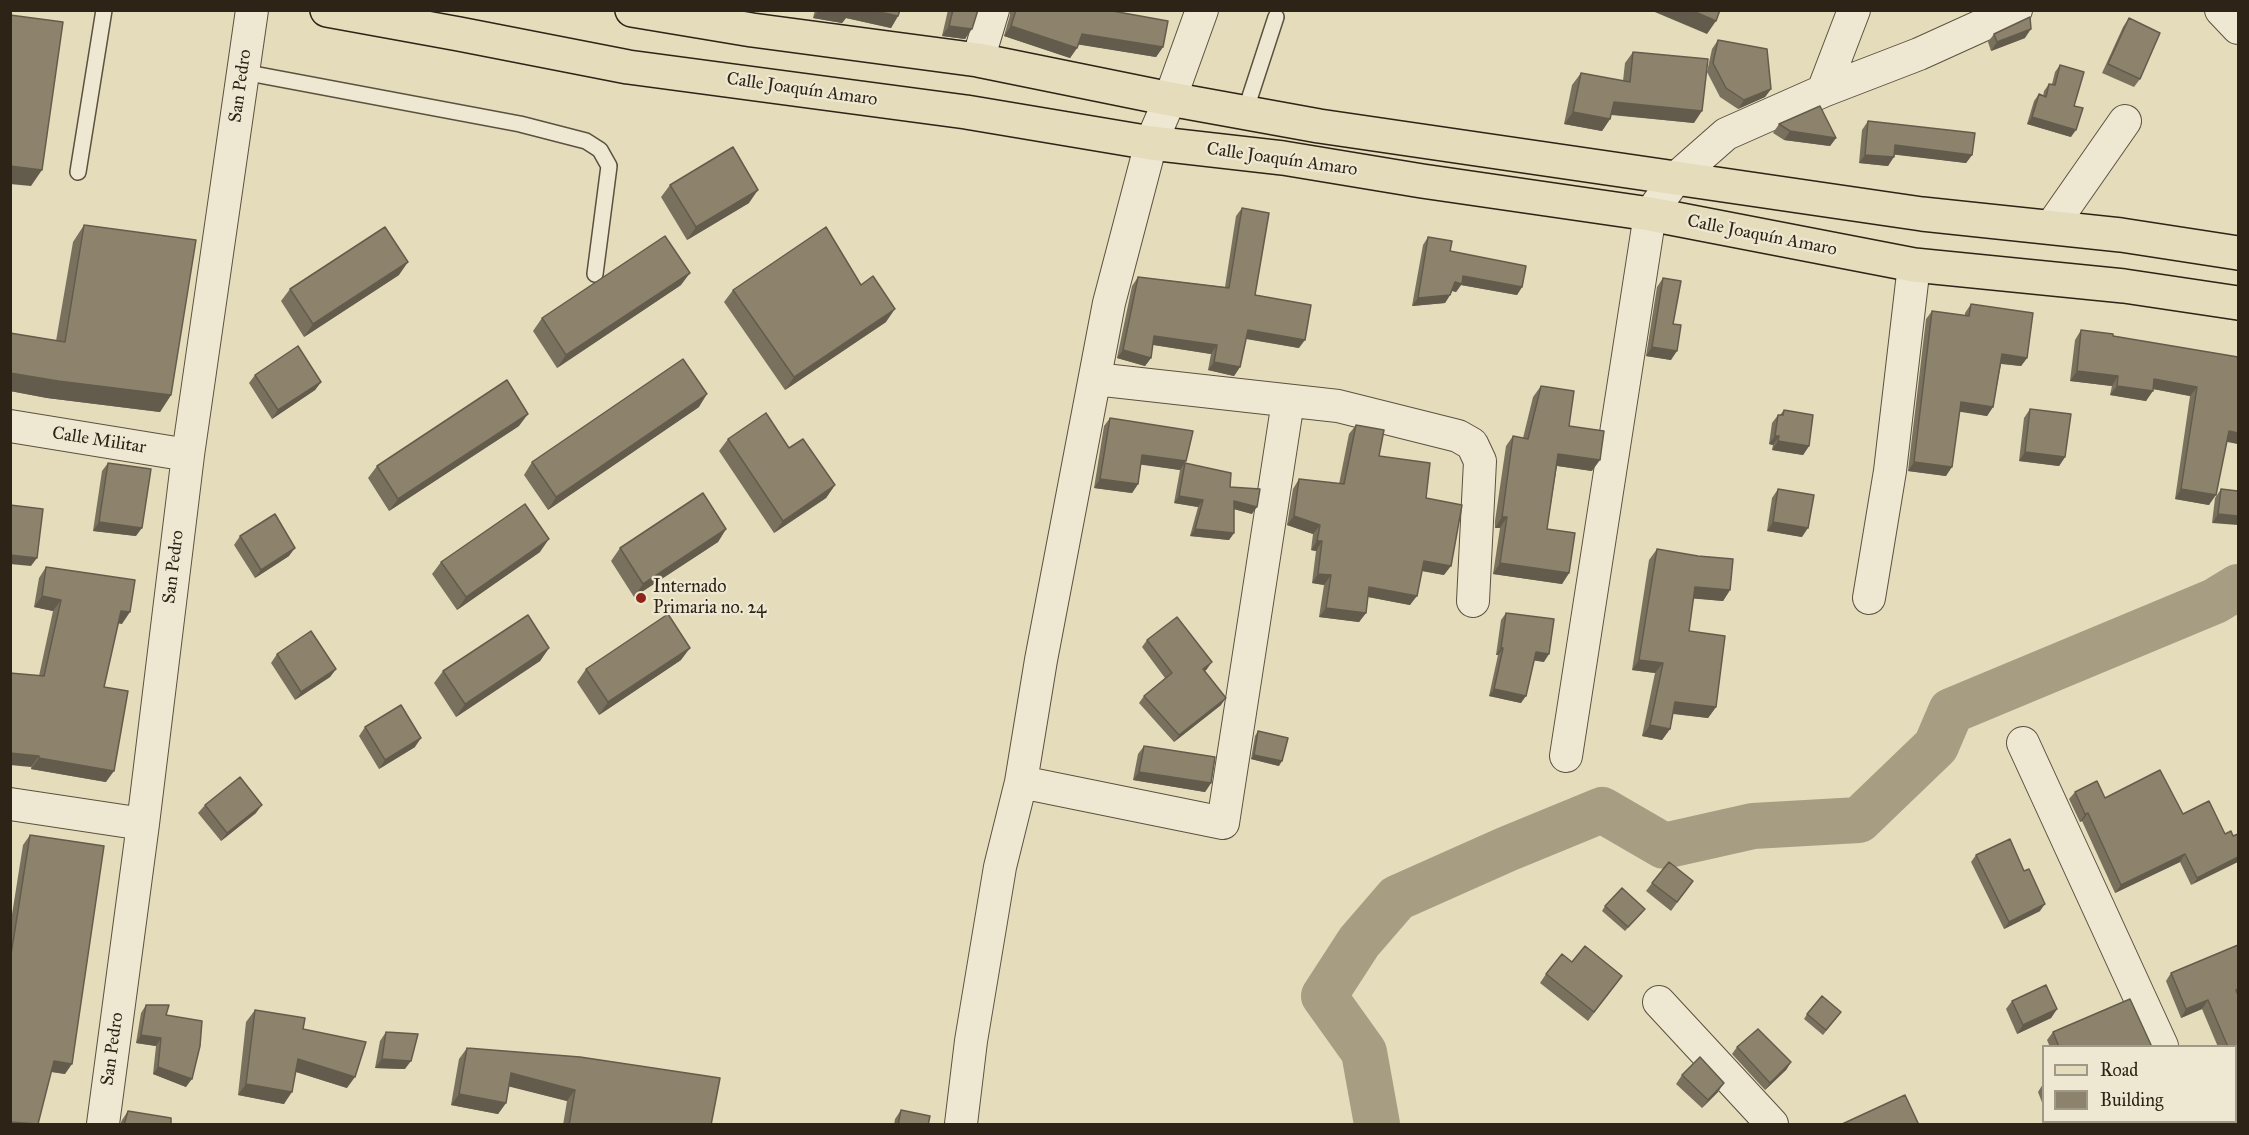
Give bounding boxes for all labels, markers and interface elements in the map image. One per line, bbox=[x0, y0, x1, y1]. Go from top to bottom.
street label: San Pedro bbox=[225, 48, 257, 124]
street label: Calle Joaquín Amaro bbox=[725, 69, 879, 111]
street label: Calle Joaquín Amaro bbox=[1205, 139, 1359, 181]
street label: Calle Joaquín Amaro bbox=[1685, 211, 1839, 261]
street label: Calle Militar bbox=[50, 423, 148, 459]
street label: San Pedro bbox=[159, 529, 189, 605]
place label: Internado Primaria no. 24 bbox=[653, 577, 766, 620]
marker: Internado Primaria no. 24 bbox=[634, 591, 648, 605]
street label: San Pedro bbox=[97, 1011, 129, 1087]
legend bbox=[2042, 1045, 2237, 1123]
text: Road bbox=[2100, 1059, 2138, 1081]
text: Building bbox=[2100, 1089, 2163, 1111]

